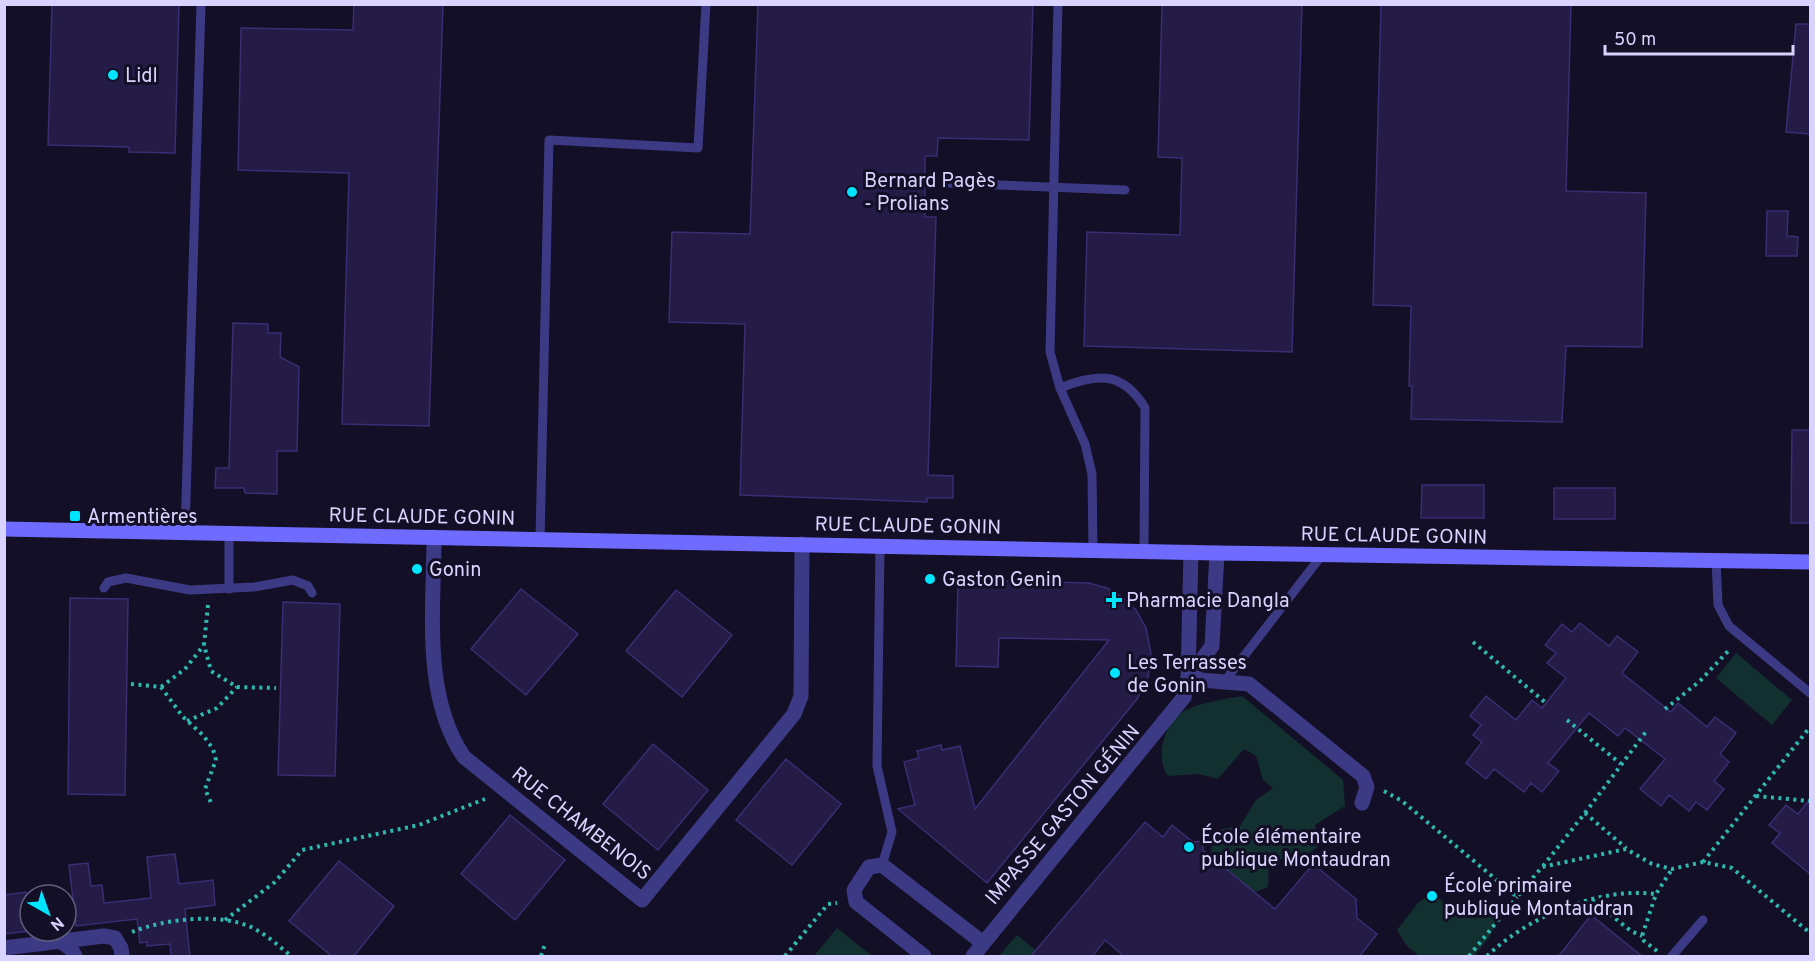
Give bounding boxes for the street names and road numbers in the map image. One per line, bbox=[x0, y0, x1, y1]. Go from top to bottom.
street label: RUE CLAUDE GONIN bbox=[328, 503, 516, 533]
street label: RUE CLAUDE GONIN bbox=[814, 512, 1002, 542]
street label: RUE CLAUDE GONIN bbox=[1300, 522, 1488, 552]
street label: IMPASSE GASTON GÉNIN bbox=[979, 718, 1147, 911]
street label: RUE CHAMBENOIS bbox=[506, 762, 656, 887]

